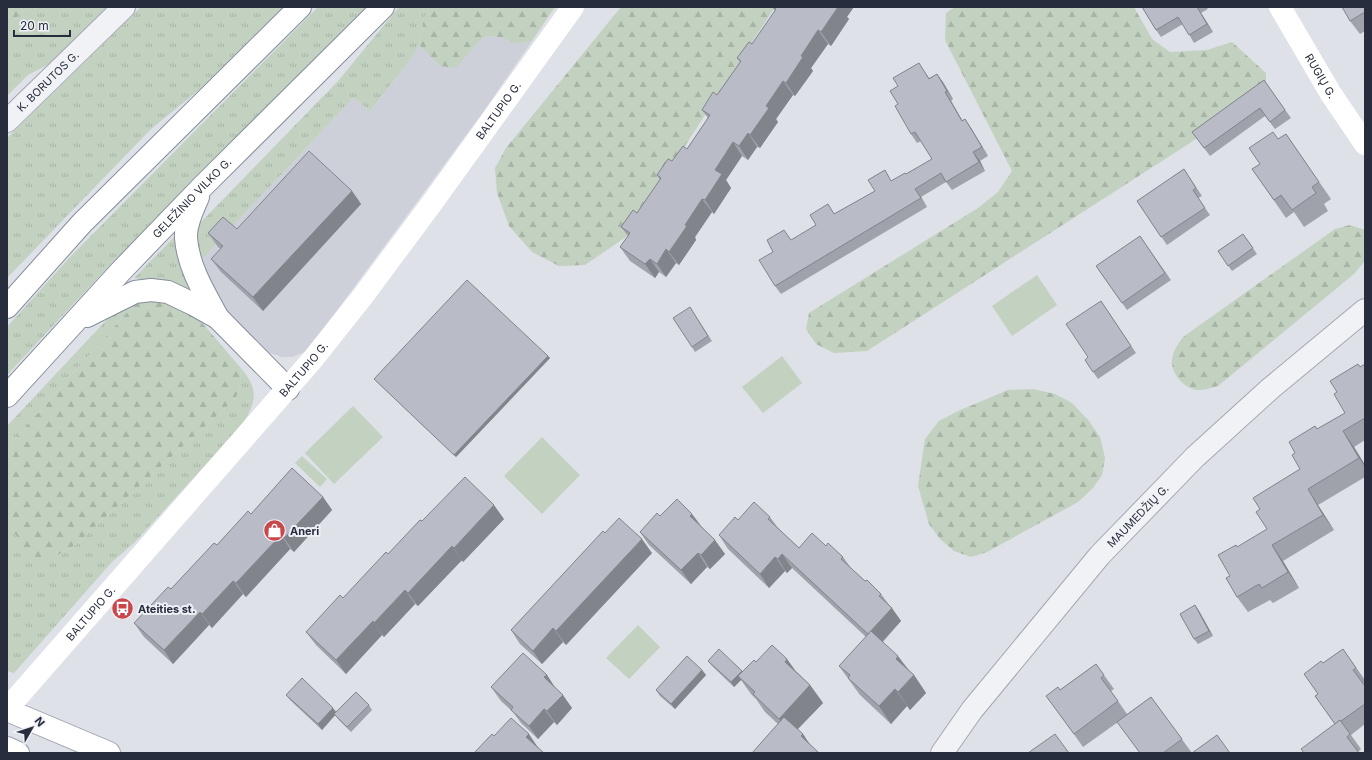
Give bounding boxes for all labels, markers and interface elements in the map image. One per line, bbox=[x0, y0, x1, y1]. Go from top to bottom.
scale bar bbox=[14, 12, 70, 38]
text: 20 m bbox=[20, 18, 49, 33]
street label: K. BORUTOS G. bbox=[14, 48, 82, 115]
street label: RUGIŲ G. bbox=[1302, 51, 1339, 101]
street label: BALTUPIO G. bbox=[473, 79, 524, 142]
street label: GELEŽINIO VILKO G. bbox=[149, 155, 234, 241]
street label: BALTUPIO G. bbox=[276, 339, 331, 400]
street label: MAUMEDŽIŲ G. bbox=[1104, 481, 1172, 550]
shop icon: Aneri bbox=[261, 518, 287, 544]
place label: Aneri bbox=[290, 524, 319, 538]
street label: BALTUPIO G. bbox=[63, 583, 118, 644]
bus stop icon: Ateities st. bbox=[110, 596, 136, 622]
place label: Ateities st. bbox=[138, 602, 196, 616]
north arrow bbox=[12, 708, 52, 748]
text: N bbox=[32, 714, 48, 729]

